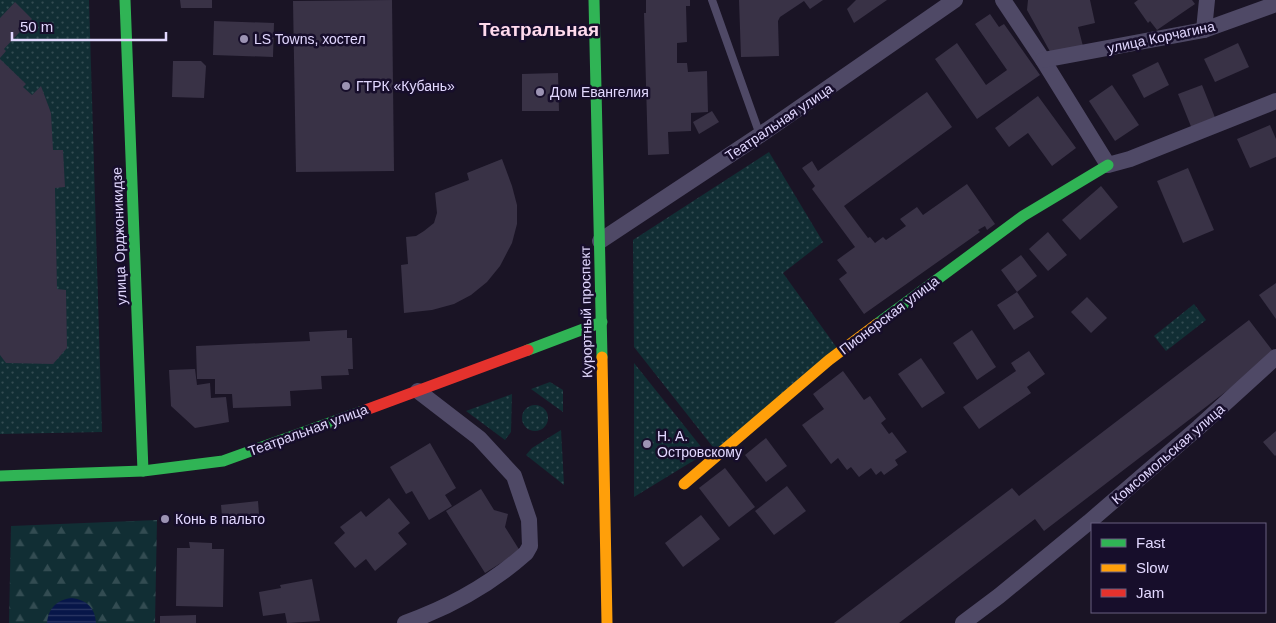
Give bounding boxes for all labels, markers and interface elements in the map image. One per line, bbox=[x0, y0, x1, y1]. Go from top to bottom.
scale bar bbox=[12, 10, 166, 42]
text: 50 m bbox=[20, 18, 53, 35]
street label: улица Корчагина bbox=[1106, 18, 1216, 56]
district label: Театральная bbox=[479, 19, 599, 40]
place label: LS Towns, хостел bbox=[254, 31, 366, 47]
marker: LS Towns, хостел bbox=[238, 33, 250, 45]
place label: ГТРК «Кубань» bbox=[356, 78, 455, 94]
marker: ГТРК «Кубань» bbox=[340, 80, 352, 92]
street label: Театральная улица bbox=[722, 80, 836, 164]
place label: Дом Евангелия bbox=[550, 84, 649, 100]
marker: Дом Евангелия bbox=[534, 86, 546, 98]
street label: улица Орджоникидзе bbox=[109, 167, 129, 305]
street label: Курортный проспект bbox=[577, 245, 595, 378]
street label: Пионерская улица bbox=[836, 272, 942, 358]
street label: Театральная улица bbox=[246, 401, 370, 459]
street label: Комсомольская улица bbox=[1108, 401, 1228, 507]
place label: Н. А. Островскому bbox=[657, 428, 742, 460]
marker: Н. А. Островскому bbox=[641, 438, 653, 450]
place label: Конь в пальто bbox=[175, 511, 265, 527]
marker: Конь в пальто bbox=[159, 513, 171, 525]
legend bbox=[1091, 523, 1266, 613]
text: Fast bbox=[1136, 534, 1166, 551]
text: Slow bbox=[1136, 559, 1169, 576]
text: Jam bbox=[1136, 584, 1164, 601]

